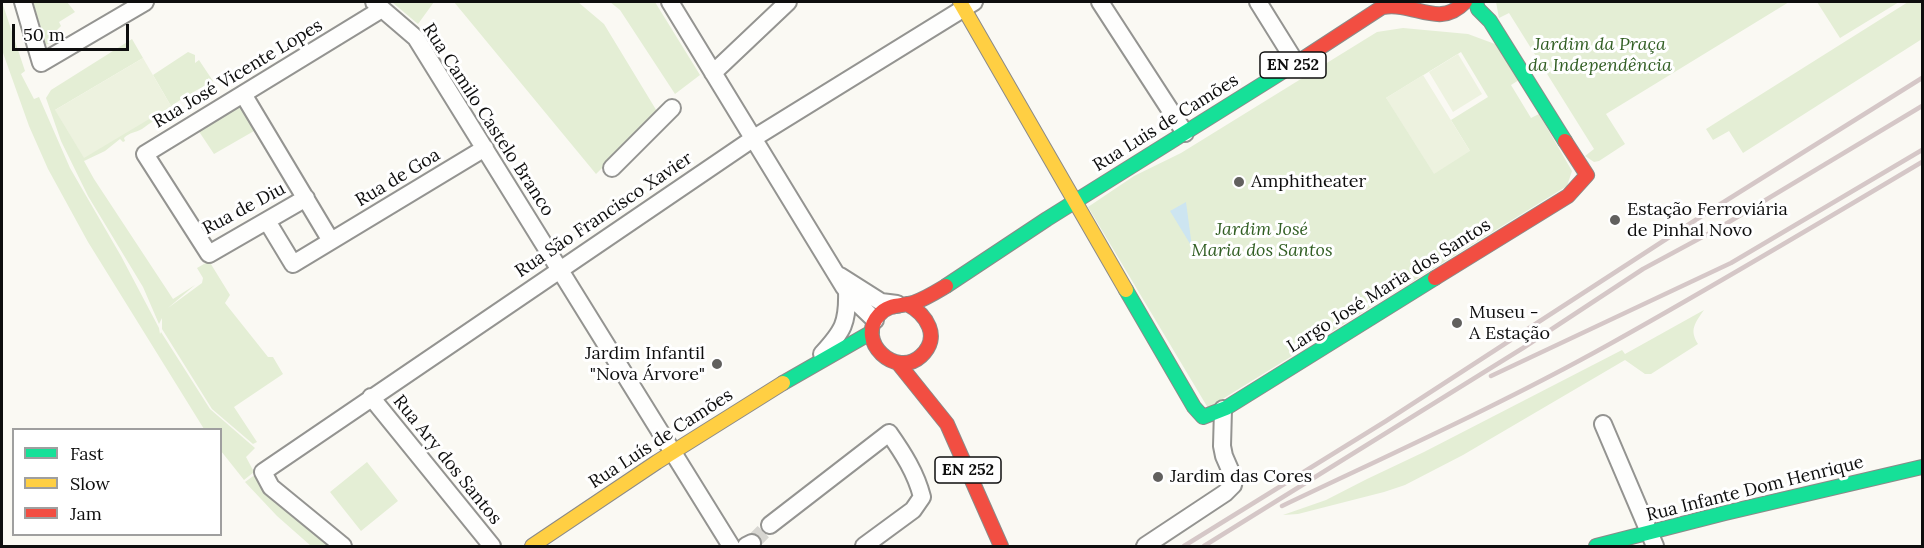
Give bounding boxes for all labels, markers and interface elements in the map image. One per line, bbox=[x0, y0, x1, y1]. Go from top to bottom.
scale bar bbox=[15, 12, 132, 50]
street label: Rua José Vicente Lopes bbox=[149, 15, 327, 133]
street label: Rua Camilo Castelo Branco bbox=[418, 20, 558, 220]
text: 50 m bbox=[23, 23, 65, 46]
park label: Jardim da Praça da Independência bbox=[1528, 34, 1672, 76]
road number: EN 252 bbox=[1260, 52, 1326, 78]
street label: Rua Luis de Camões bbox=[1089, 70, 1243, 176]
street label: Rua de Goa bbox=[352, 144, 444, 212]
street label: Rua São Francisco Xavier bbox=[511, 148, 697, 282]
place label: Amphitheater bbox=[1251, 171, 1366, 193]
marker: Amphitheater bbox=[1232, 175, 1246, 189]
street label: Rua de Diu bbox=[199, 178, 289, 240]
place label: Estação Ferroviária de Pinhal Novo bbox=[1627, 199, 1788, 242]
marker: Estação Ferroviária de Pinhal Novo bbox=[1608, 213, 1622, 227]
street label: Largo José Maria dos Santos bbox=[1283, 214, 1495, 358]
park label: Jardim José Maria dos Santos bbox=[1191, 219, 1333, 262]
place label: Museu - A Estação bbox=[1469, 302, 1550, 344]
marker: Museu - A Estação bbox=[1450, 316, 1464, 330]
place label: Jardim Infantil "Nova Árvore" bbox=[585, 343, 705, 386]
marker: Jardim Infantil "Nova Árvore" bbox=[710, 357, 724, 371]
street label: Rua Luís de Camões bbox=[585, 384, 737, 494]
street label: Rua Ary dos Santos bbox=[388, 391, 506, 529]
legend bbox=[12, 428, 222, 536]
text: Fast bbox=[70, 442, 104, 465]
street label: Rua Infante Dom Henrique bbox=[1644, 452, 1866, 526]
road number: EN 252 bbox=[935, 457, 1001, 483]
place label: Jardim das Cores bbox=[1170, 466, 1312, 488]
marker: Jardim das Cores bbox=[1151, 470, 1165, 484]
text: Slow bbox=[70, 472, 110, 495]
text: Jam bbox=[70, 502, 102, 525]

